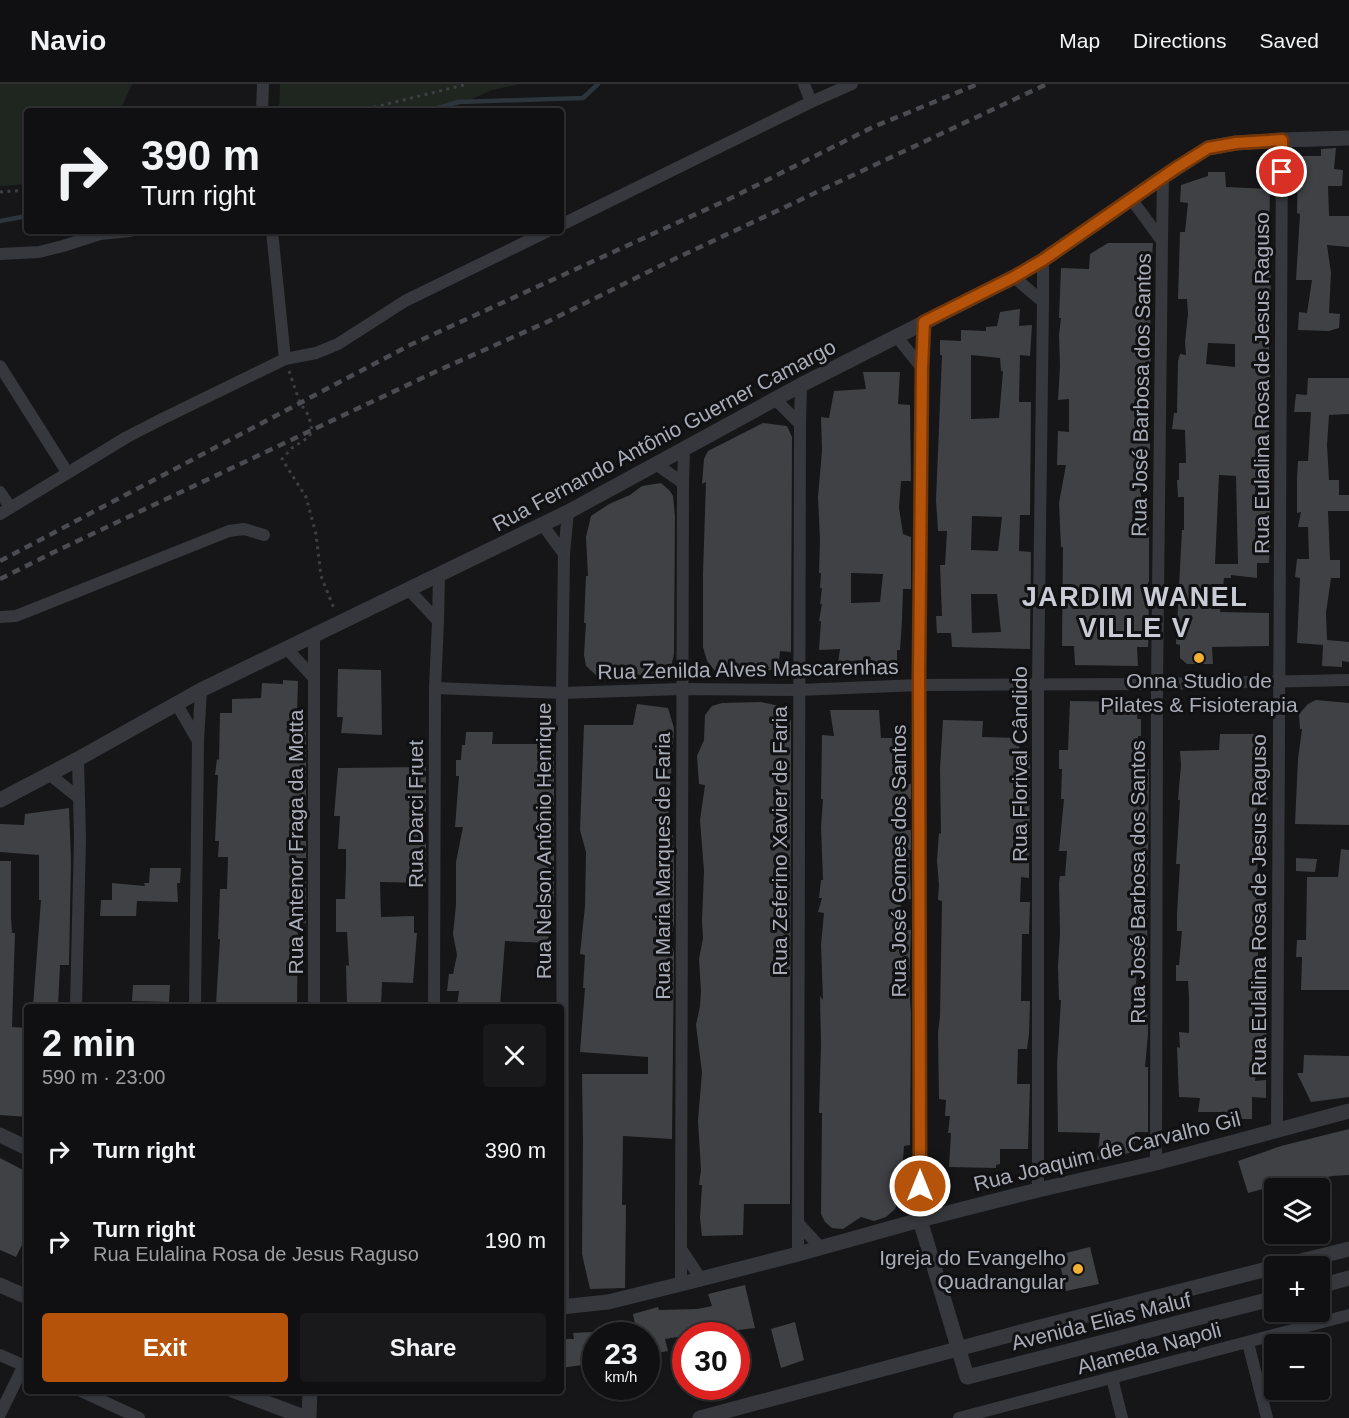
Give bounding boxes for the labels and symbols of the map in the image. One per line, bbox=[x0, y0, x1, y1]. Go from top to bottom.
pin bbox=[1256, 146, 1307, 197]
street label: Rua Eulalina Rosa de Jesus Raguso bbox=[1250, 212, 1273, 554]
street label: Rua José Barbosa dos Santos bbox=[1127, 253, 1155, 537]
street label: Rua Fernando Antônio Guerner Camargo bbox=[489, 334, 839, 536]
district label: JARDIM WANEL VILLE V bbox=[1022, 582, 1248, 643]
marker: Onna Studio de Pilates & Fisioterapia bbox=[1192, 651, 1206, 665]
street label: Rua Zenilda Alves Mascarenhas bbox=[597, 655, 899, 683]
street label: Rua Florival Cândido bbox=[1008, 666, 1031, 862]
place label: Onna Studio de Pilates & Fisioterapia bbox=[1100, 669, 1298, 716]
street label: Rua Nelson Antônio Henrique bbox=[532, 703, 555, 979]
street label: Rua Zeferino Xavier de Faria bbox=[768, 706, 791, 976]
street label: Rua Antenor Fraga da Motta bbox=[284, 709, 307, 975]
street label: Rua José Gomes dos Santos bbox=[887, 724, 910, 998]
street label: Rua Maria Marques de Faria bbox=[651, 732, 674, 1000]
street label: Rua Eulalina Rosa de Jesus Raguso bbox=[1247, 734, 1270, 1076]
street label: Rua Darci Fruet bbox=[404, 740, 427, 888]
street label: Rua José Barbosa dos Santos bbox=[1126, 740, 1149, 1024]
street label: Rua Joaquim de Carvalho Gil bbox=[971, 1107, 1243, 1195]
position arrow bbox=[888, 1154, 952, 1218]
place label: Igreja do Evangelho Quadrangular bbox=[879, 1246, 1066, 1293]
marker: Igreja do Evangelho Quadrangular bbox=[1071, 1262, 1085, 1276]
street label: Avenida Elias Maluf bbox=[1009, 1288, 1193, 1354]
street label: Alameda Napoli bbox=[1074, 1318, 1224, 1378]
speed limit sign: 30 bbox=[672, 1322, 750, 1400]

